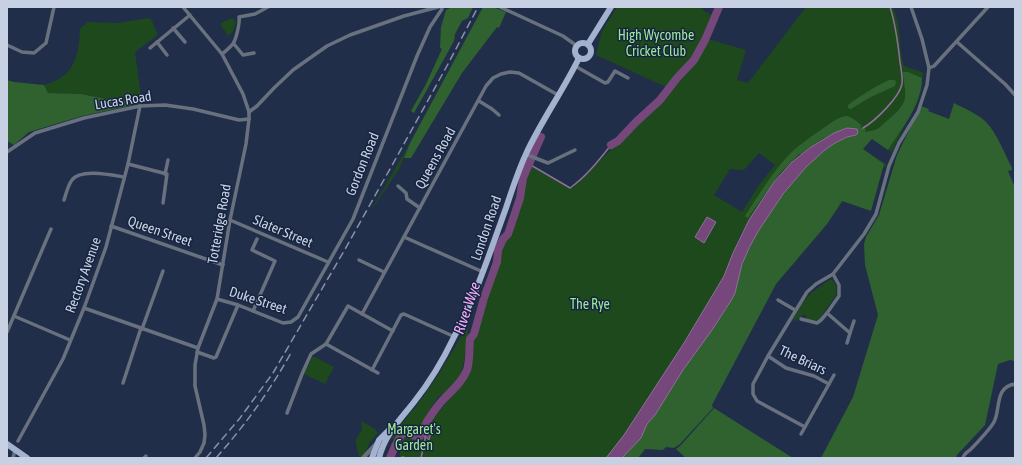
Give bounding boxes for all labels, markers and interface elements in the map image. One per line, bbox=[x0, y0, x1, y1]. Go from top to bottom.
park label: High Wycombe Cricket Club bbox=[618, 27, 694, 59]
street label: Lucas Road bbox=[93, 88, 153, 112]
street label: Queens Road bbox=[412, 124, 458, 192]
street label: Gordon Road bbox=[342, 130, 382, 198]
street label: Totteridge Road bbox=[204, 183, 234, 265]
street label: London Road bbox=[467, 194, 505, 262]
street label: Slater Street bbox=[251, 211, 315, 251]
street label: Queen Street bbox=[126, 213, 194, 249]
street label: Rectory Avenue bbox=[62, 235, 104, 315]
water label: River Wye bbox=[450, 279, 483, 336]
street label: Duke Street bbox=[227, 283, 289, 317]
park label: The Rye bbox=[570, 296, 610, 312]
street label: The Briars bbox=[777, 342, 829, 378]
park label: Margaret's Garden bbox=[387, 421, 441, 453]

